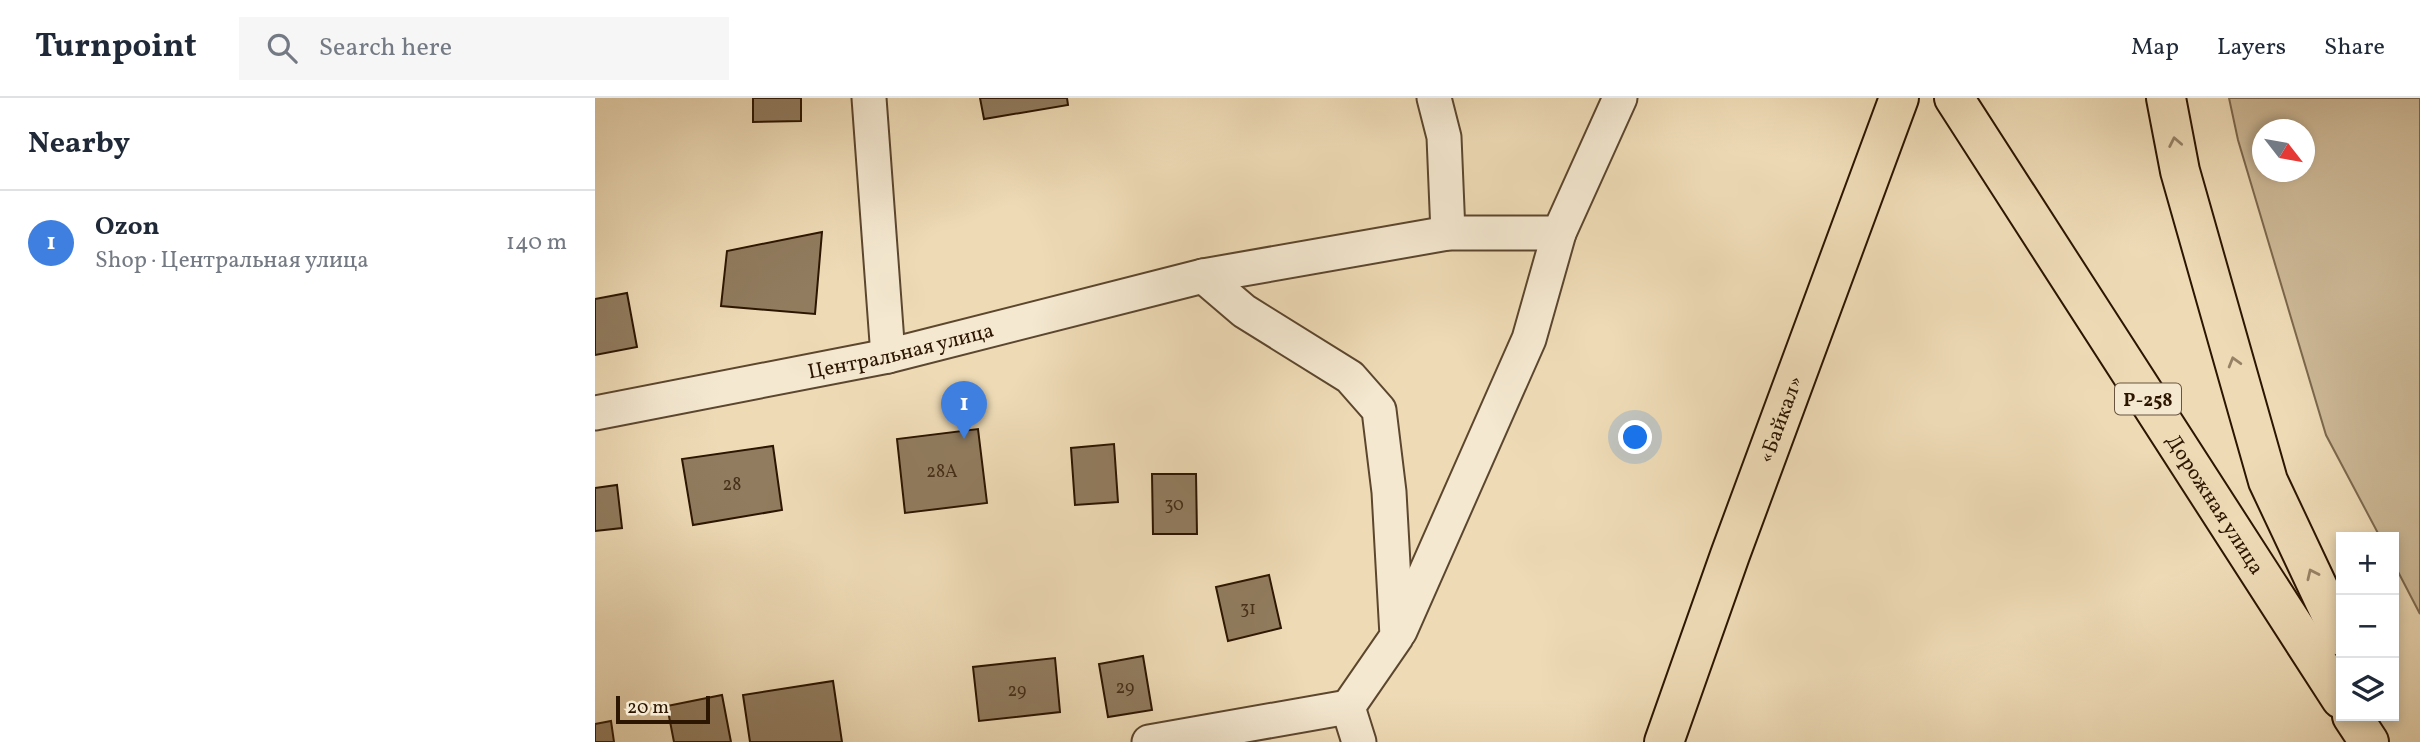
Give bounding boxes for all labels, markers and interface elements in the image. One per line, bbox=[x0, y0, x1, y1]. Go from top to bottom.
search box bbox=[239, 17, 729, 80]
text: Turnpoint bbox=[35, 25, 197, 71]
icon: search bbox=[263, 29, 301, 67]
text: Search here bbox=[319, 30, 452, 66]
text: Map bbox=[2131, 31, 2179, 65]
text: Layers bbox=[2217, 31, 2286, 65]
text: Share bbox=[2324, 31, 2385, 65]
north arrow bbox=[2252, 119, 2315, 182]
text: Nearby bbox=[28, 123, 130, 165]
one-way arrow bbox=[2168, 136, 2183, 148]
text: Ozon bbox=[95, 209, 160, 245]
text: 1 bbox=[46, 227, 56, 259]
text: 140 m bbox=[506, 227, 567, 259]
text: Shop · Центральная улица bbox=[95, 245, 369, 277]
street label: Центральная улица bbox=[805, 317, 997, 387]
one-way arrow bbox=[2228, 356, 2242, 368]
street label: «Байкал» bbox=[1752, 372, 1811, 467]
pin: 1 bbox=[941, 381, 987, 439]
road number: Р-258 bbox=[2115, 384, 2181, 414]
your location bbox=[1618, 420, 1652, 454]
street label: Дорожная улица bbox=[2158, 429, 2270, 581]
house number: 28А bbox=[926, 460, 958, 485]
house number: 28 bbox=[723, 473, 741, 498]
house number: 30 bbox=[1164, 493, 1184, 518]
map controls bbox=[2336, 532, 2399, 721]
button: + bbox=[2336, 532, 2399, 595]
one-way arrow bbox=[2306, 569, 2320, 581]
button: − bbox=[2336, 595, 2399, 658]
house number: 31 bbox=[1240, 597, 1256, 622]
button: layers bbox=[2336, 658, 2399, 721]
house number: 29 bbox=[1116, 676, 1134, 701]
house number: 29 bbox=[1008, 679, 1026, 704]
scale bar bbox=[616, 693, 711, 725]
text: 20 m bbox=[627, 695, 669, 721]

